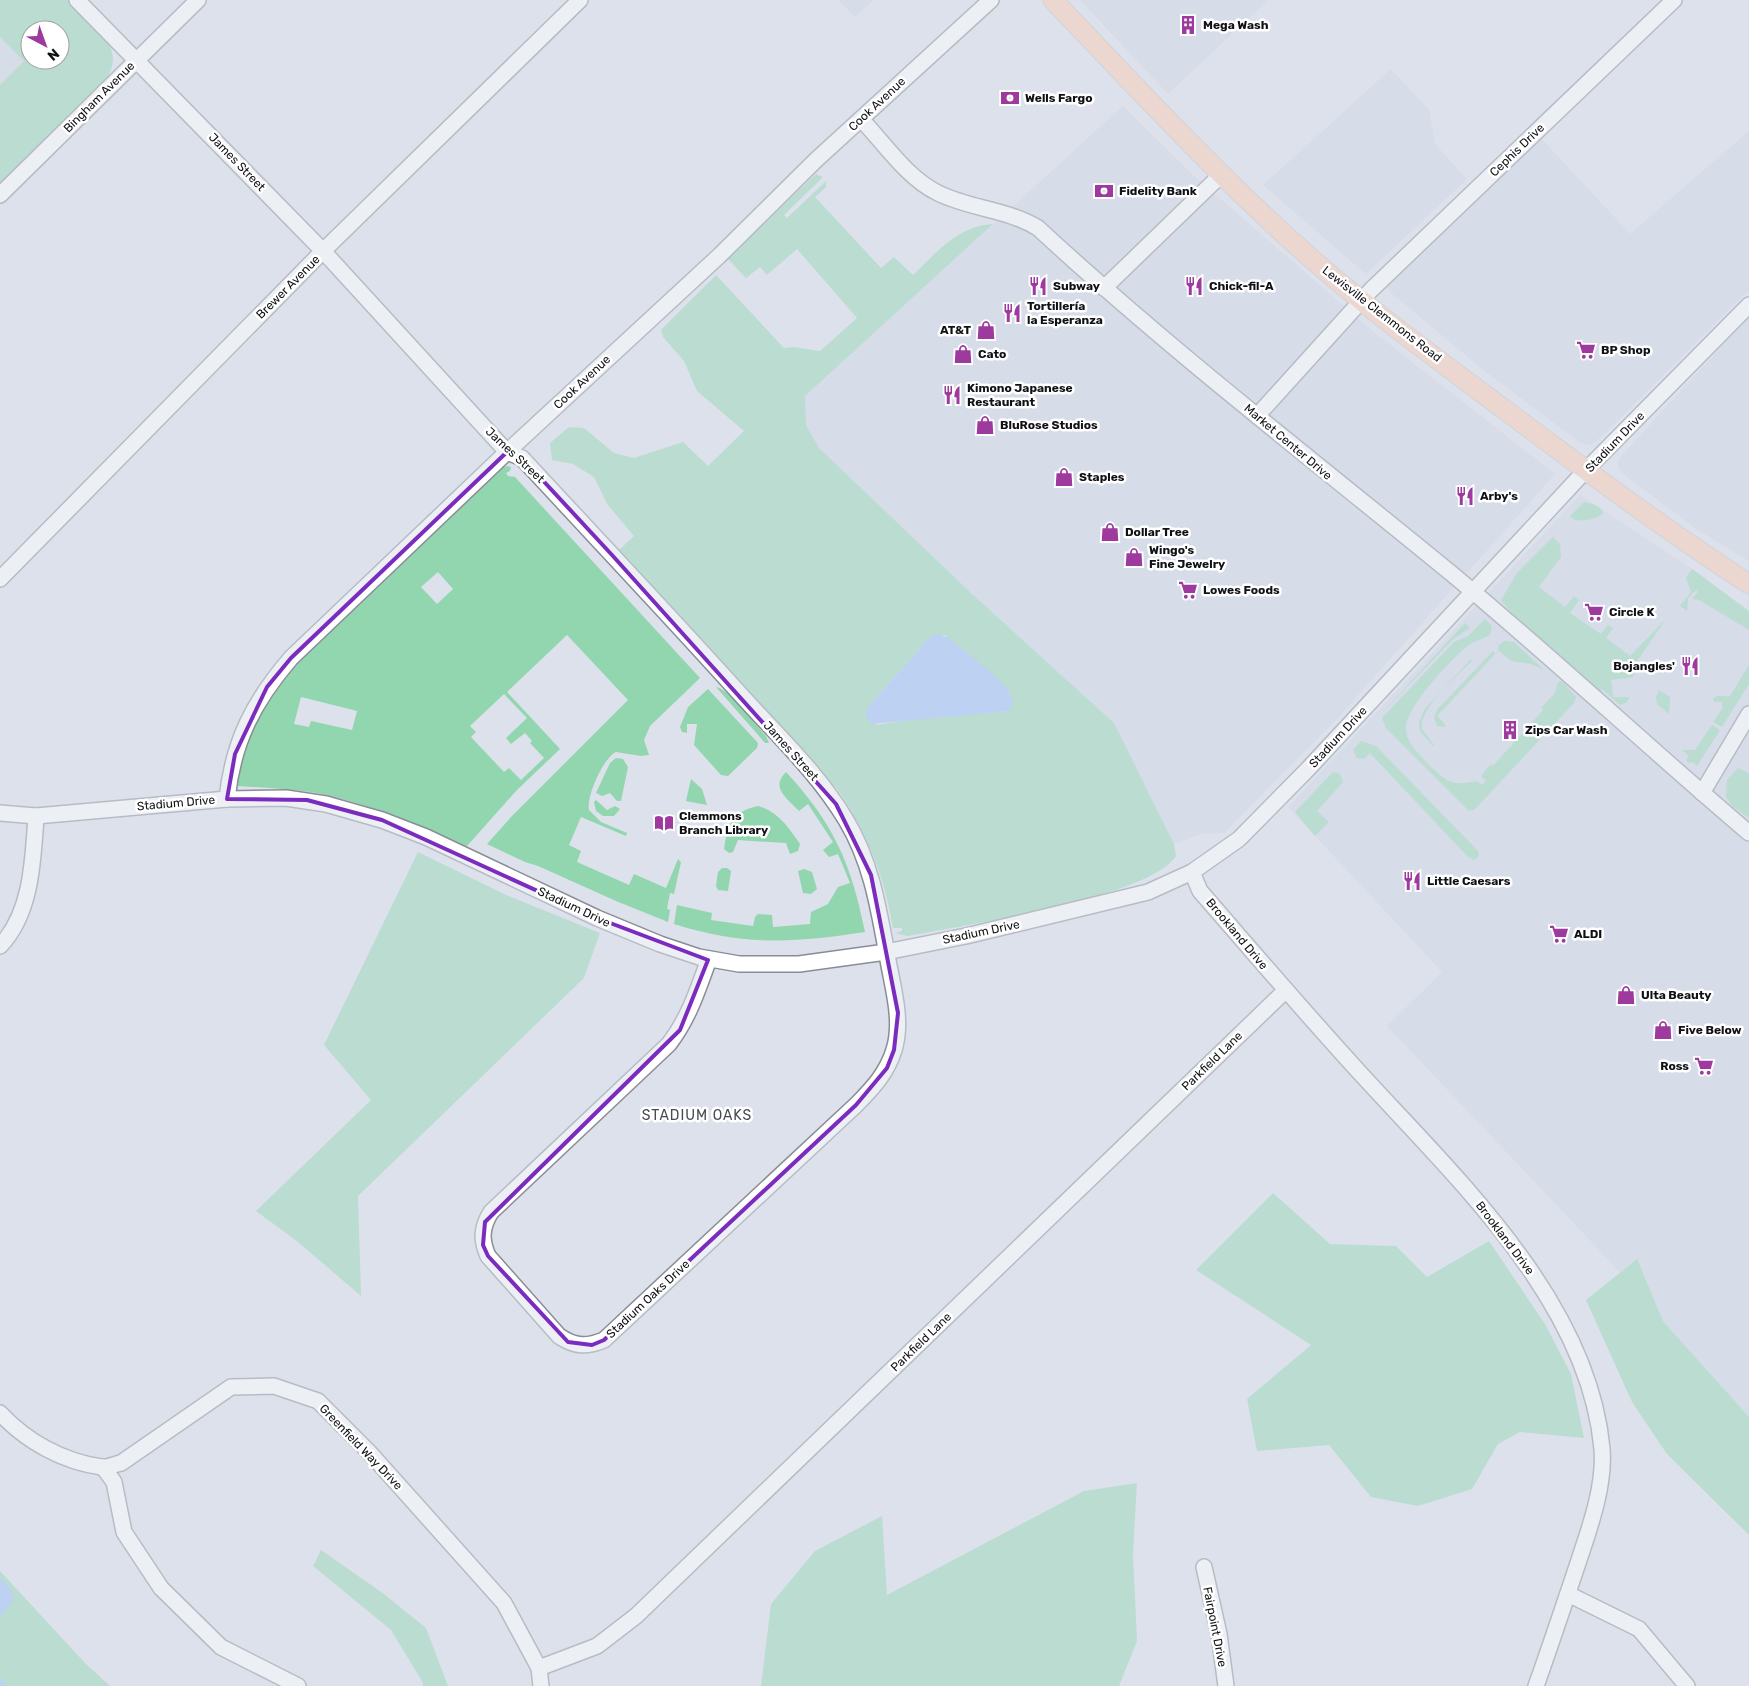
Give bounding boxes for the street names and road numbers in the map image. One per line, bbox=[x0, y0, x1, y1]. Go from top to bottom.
street label: Bingham Avenue bbox=[61, 58, 138, 135]
street label: Cook Avenue bbox=[846, 74, 908, 134]
street label: Cephis Drive bbox=[1487, 120, 1547, 179]
street label: James Street bbox=[206, 130, 268, 194]
street label: Brewer Avenue bbox=[253, 252, 323, 322]
street label: Lewisville Clemmons Road bbox=[1320, 263, 1444, 365]
street label: Cook Avenue bbox=[551, 352, 613, 412]
street label: Market Center Drive bbox=[1241, 401, 1335, 483]
street label: Stadium Drive bbox=[1583, 409, 1648, 475]
street label: James Street bbox=[483, 424, 548, 486]
street label: Stadium Drive bbox=[1306, 703, 1370, 770]
street label: James Street bbox=[761, 718, 822, 784]
street label: Stadium Drive bbox=[136, 793, 216, 813]
street label: Stadium Drive bbox=[535, 884, 613, 930]
street label: Brookland Drive bbox=[1203, 896, 1271, 972]
street label: Stadium Drive bbox=[941, 917, 1021, 947]
street label: Parkfield Lane bbox=[1179, 1028, 1245, 1093]
street label: Brookland Drive bbox=[1473, 1199, 1537, 1278]
street label: Stadium Oaks Drive bbox=[604, 1257, 693, 1341]
street label: Parkfield Lane bbox=[888, 1309, 954, 1374]
street label: Greenfield Way Drive bbox=[317, 1401, 406, 1493]
street label: Fairpoint Drive bbox=[1200, 1586, 1230, 1669]

